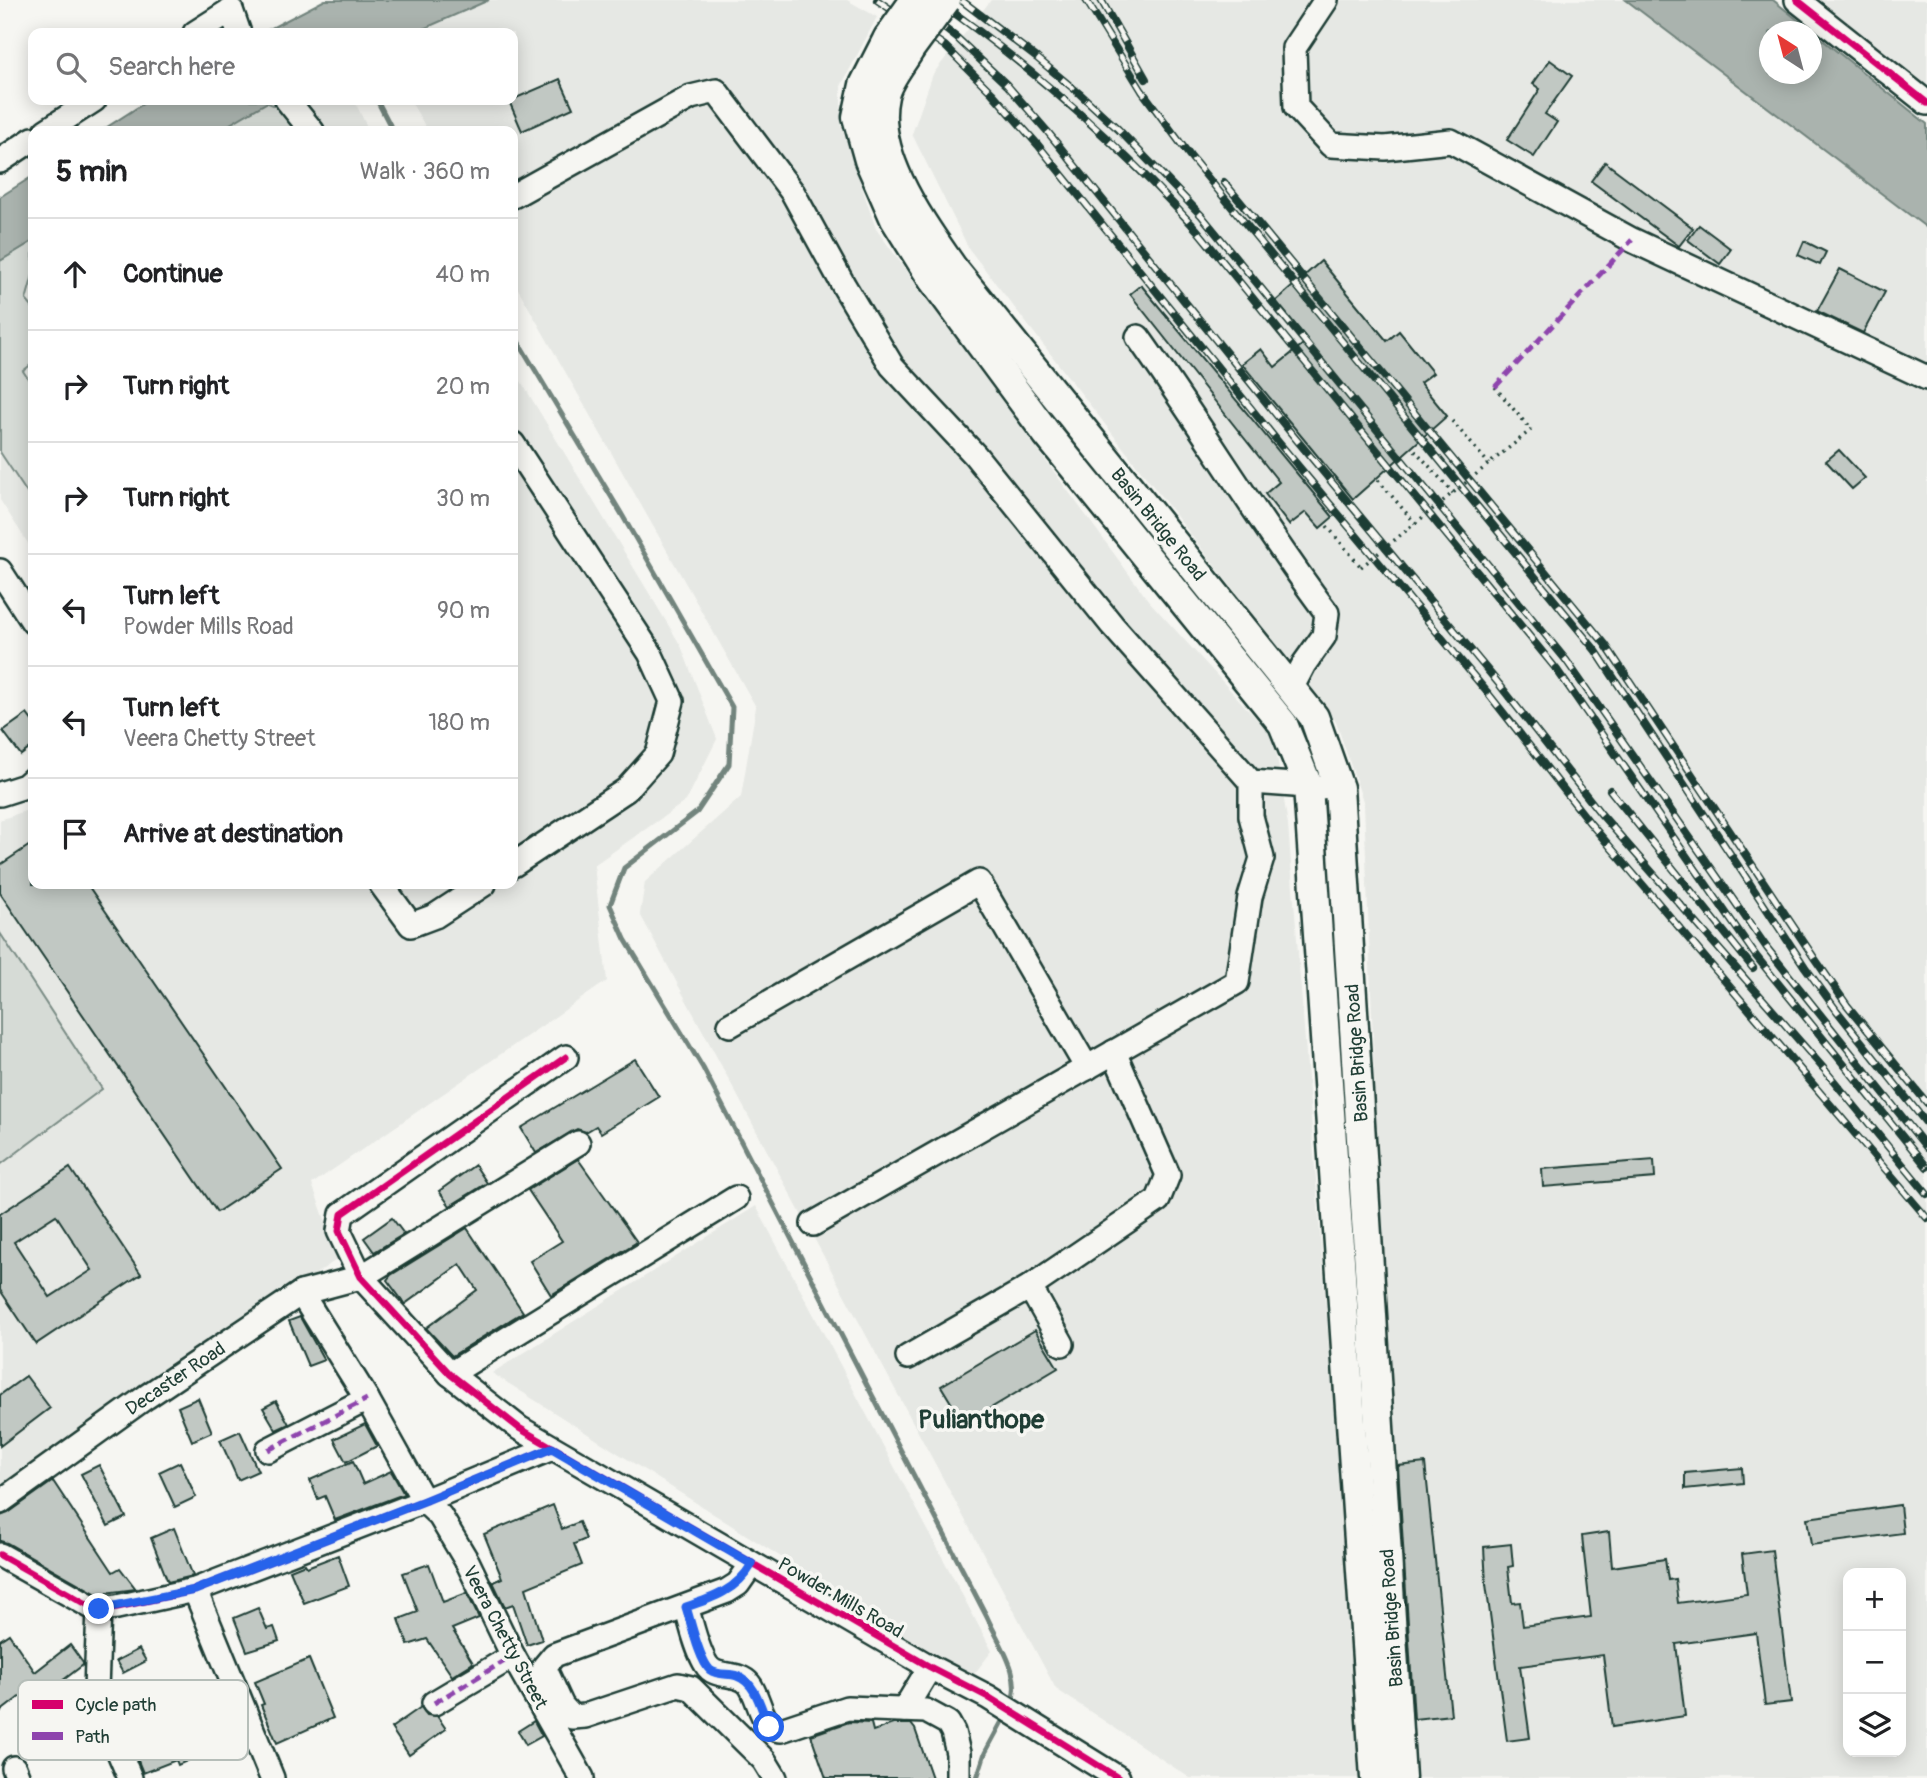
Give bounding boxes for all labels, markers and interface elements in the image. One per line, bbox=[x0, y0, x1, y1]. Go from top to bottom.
north arrow bbox=[1759, 21, 1822, 84]
search box bbox=[28, 28, 518, 105]
icon: search bbox=[52, 48, 90, 86]
text: Search here bbox=[108, 51, 235, 83]
text: 5 min bbox=[56, 153, 127, 190]
text: Walk · 360 m bbox=[360, 157, 490, 186]
icon: ahead bbox=[56, 255, 94, 293]
text: Continue bbox=[123, 258, 223, 290]
text: 40 m bbox=[436, 260, 490, 289]
icon: right bbox=[56, 367, 94, 405]
text: Turn right bbox=[123, 370, 229, 402]
text: 20 m bbox=[436, 372, 490, 401]
street label: Basin Bridge Road bbox=[1105, 463, 1211, 586]
icon: right bbox=[56, 479, 94, 517]
text: Turn right bbox=[123, 482, 229, 514]
text: 30 m bbox=[436, 484, 490, 513]
text: Turn left bbox=[123, 580, 219, 612]
icon: left bbox=[56, 591, 94, 629]
text: 90 m bbox=[437, 596, 490, 625]
text: Powder Mills Road bbox=[123, 612, 294, 641]
text: Turn left bbox=[123, 692, 219, 724]
icon: left bbox=[56, 703, 94, 741]
text: 180 m bbox=[428, 708, 490, 737]
text: Veera Chetty Street bbox=[123, 724, 315, 753]
icon: arrive bbox=[56, 815, 94, 853]
text: Arrive at destination bbox=[123, 818, 343, 850]
street label: Basin Bridge Road bbox=[1340, 983, 1374, 1123]
street label: Decaster Road bbox=[121, 1337, 230, 1421]
district label: Pulianthope bbox=[918, 1404, 1045, 1436]
street label: Basin Bridge Road bbox=[1375, 1548, 1409, 1688]
street label: Powder Mills Road bbox=[773, 1552, 908, 1644]
street label: Veera Chetty Street bbox=[457, 1562, 553, 1714]
map controls bbox=[1843, 1568, 1906, 1757]
button: + bbox=[1843, 1568, 1906, 1631]
route end bbox=[83, 1593, 114, 1624]
button: − bbox=[1843, 1631, 1906, 1694]
legend bbox=[18, 1680, 248, 1760]
text: Cycle path bbox=[75, 1693, 156, 1717]
button: layers bbox=[1843, 1694, 1906, 1757]
route start bbox=[753, 1711, 784, 1742]
text: Path bbox=[75, 1725, 110, 1749]

